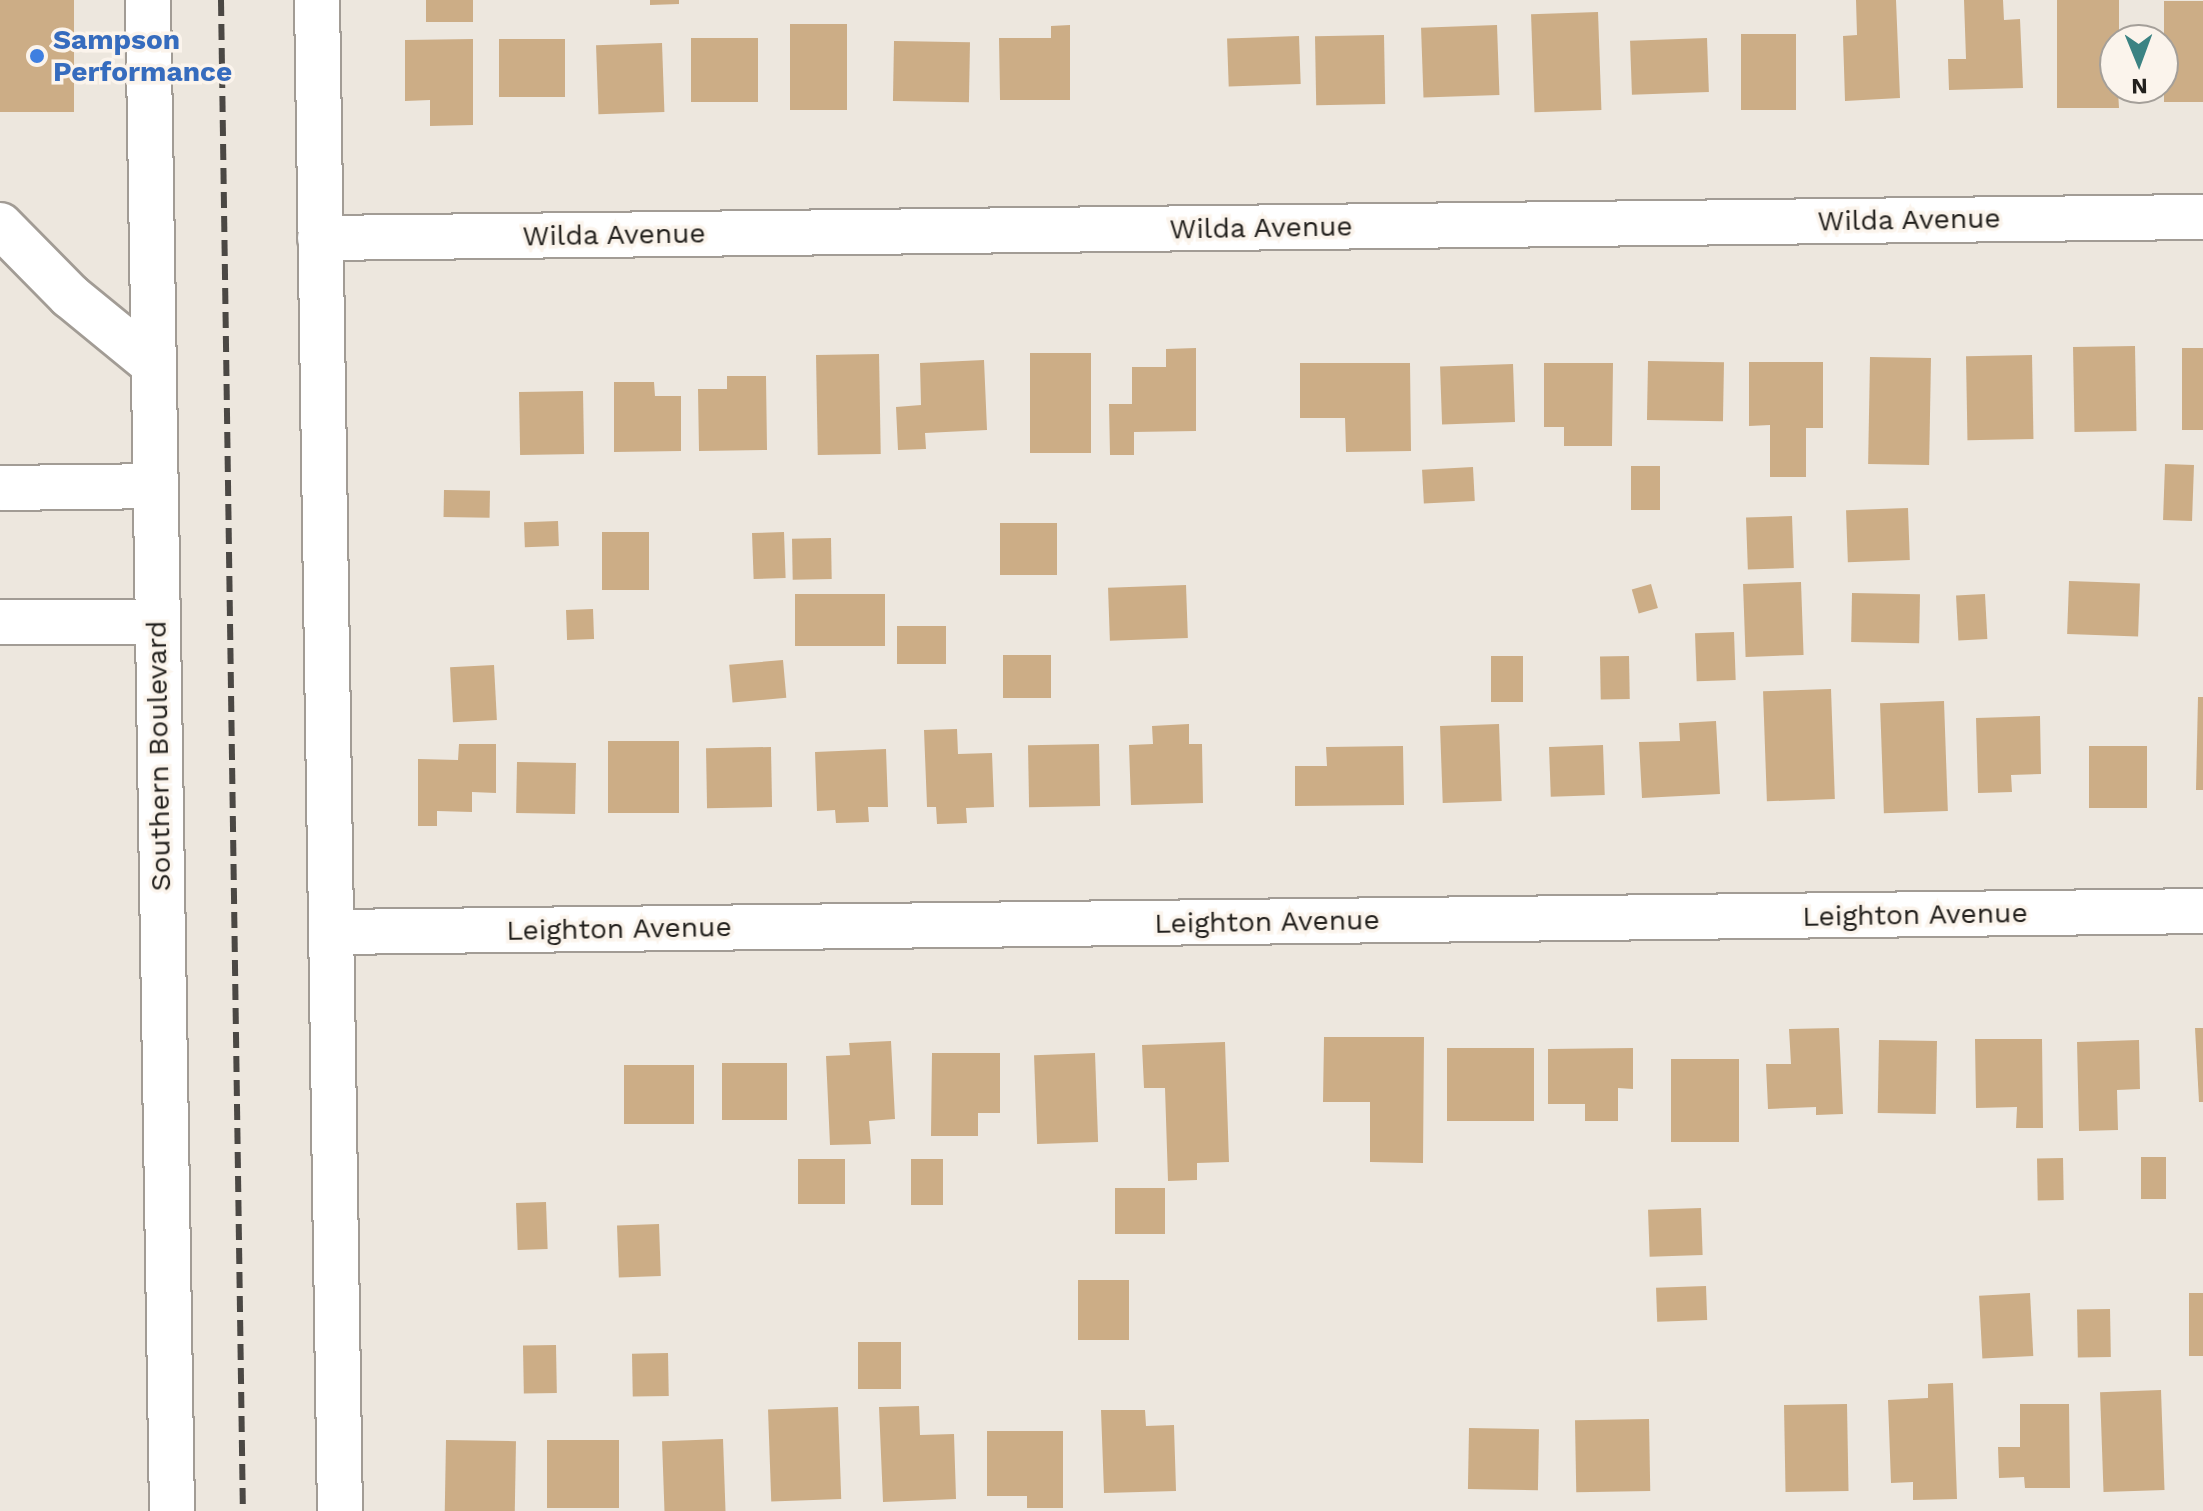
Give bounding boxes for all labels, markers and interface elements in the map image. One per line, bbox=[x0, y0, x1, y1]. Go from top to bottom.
place label: Sampson Performance bbox=[53, 23, 232, 89]
north arrow bbox=[2099, 24, 2179, 104]
marker: Sampson Performance bbox=[28, 47, 46, 65]
text: N bbox=[2131, 74, 2148, 99]
street label: Wilda Avenue bbox=[1816, 202, 2002, 238]
street label: Wilda Avenue bbox=[1168, 210, 1354, 246]
street label: Wilda Avenue bbox=[521, 217, 707, 253]
street label: Southern Boulevard bbox=[140, 620, 178, 892]
street label: Leighton Avenue bbox=[1802, 896, 2028, 934]
street label: Leighton Avenue bbox=[1154, 903, 1380, 941]
street label: Leighton Avenue bbox=[506, 910, 732, 948]

